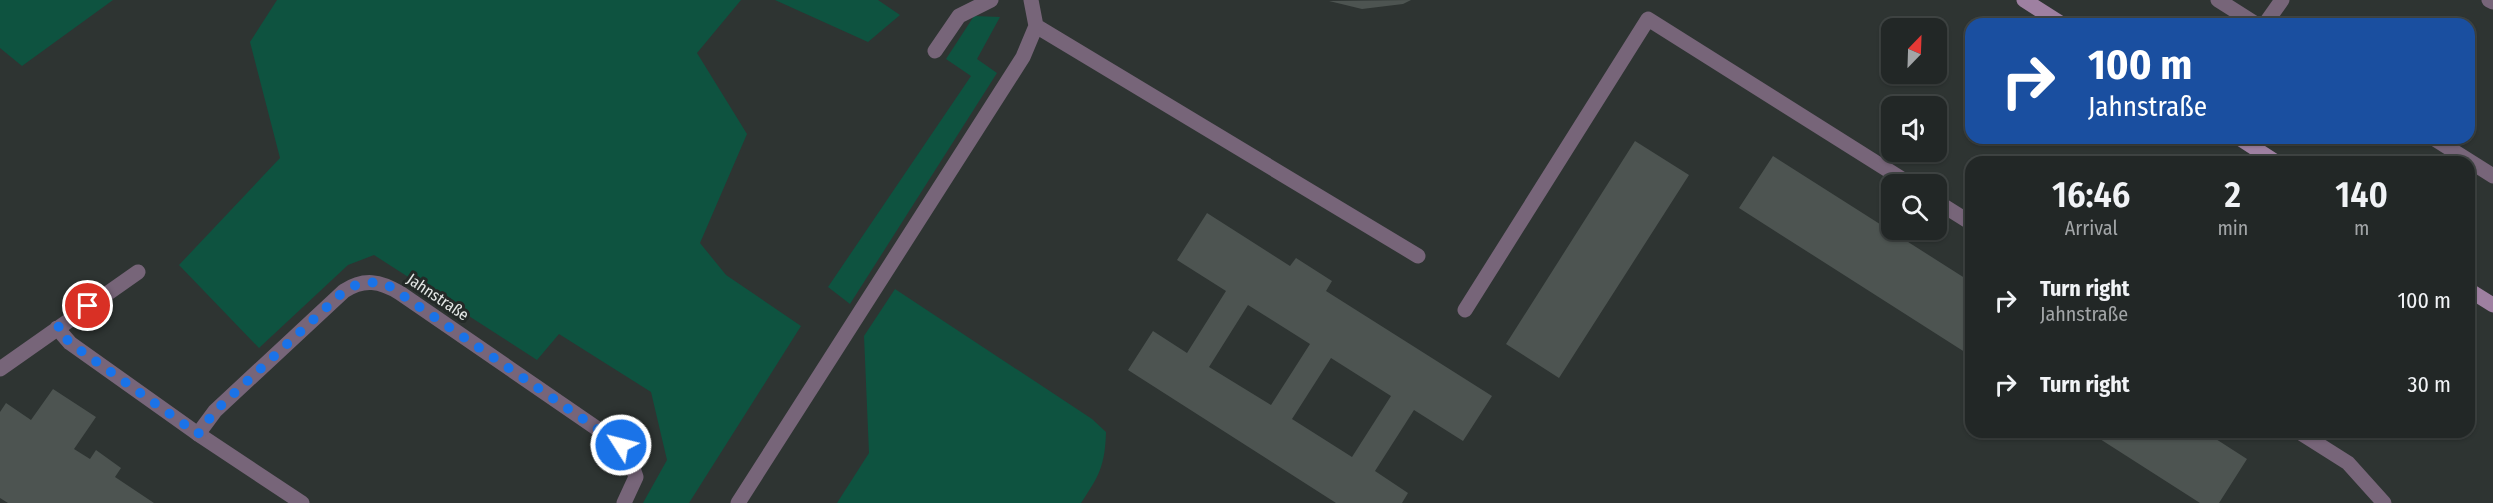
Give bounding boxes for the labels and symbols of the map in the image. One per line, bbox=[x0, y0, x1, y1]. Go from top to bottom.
north arrow bbox=[1881, 18, 1947, 84]
street label: Jahnstraße bbox=[403, 269, 473, 325]
pin bbox=[62, 280, 113, 331]
position arrow bbox=[589, 413, 653, 477]

